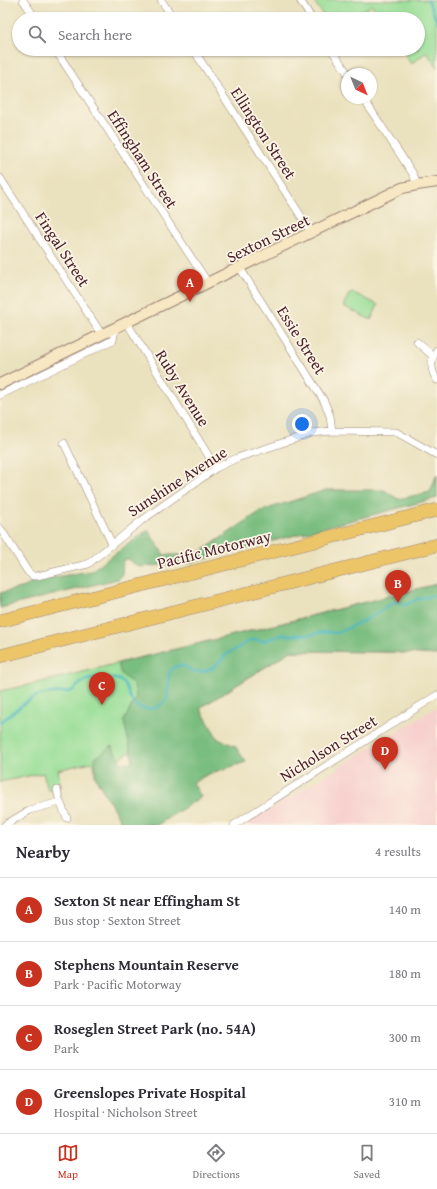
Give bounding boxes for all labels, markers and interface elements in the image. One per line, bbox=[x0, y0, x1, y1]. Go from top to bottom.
search box bbox=[12, 12, 425, 56]
icon: search bbox=[26, 23, 48, 45]
text: Search here bbox=[58, 24, 132, 45]
north arrow bbox=[341, 68, 377, 104]
street label: Ellington Street bbox=[225, 82, 303, 184]
street label: Effingham Street bbox=[102, 105, 184, 213]
street label: Fingal Street bbox=[30, 207, 96, 292]
street label: Sexton Street bbox=[222, 207, 314, 269]
pin: A bbox=[177, 269, 203, 302]
street label: Essie Street bbox=[271, 301, 333, 379]
street label: Ruby Avenue bbox=[150, 345, 216, 431]
your location bbox=[292, 414, 312, 434]
street label: Sunshine Avenue bbox=[122, 440, 232, 522]
street label: Pacific Motorway bbox=[155, 523, 273, 575]
pin: B bbox=[385, 570, 411, 603]
pin: C bbox=[89, 672, 115, 705]
street label: Nicholson Street bbox=[275, 708, 382, 788]
pin: D bbox=[372, 737, 398, 770]
text: Nearby bbox=[16, 839, 70, 864]
text: 4 results bbox=[375, 842, 421, 861]
text: Sexton St near Effingham St bbox=[54, 890, 240, 911]
text: A bbox=[25, 900, 33, 919]
text: 140 m bbox=[389, 900, 421, 919]
text: Bus stop · Sexton Street bbox=[54, 911, 181, 930]
text: Stephens Mountain Reserve bbox=[54, 954, 239, 975]
text: B bbox=[25, 964, 33, 983]
text: 180 m bbox=[389, 964, 421, 983]
text: Park · Pacific Motorway bbox=[54, 975, 182, 994]
text: Roseglen Street Park (no. 54A) bbox=[54, 1018, 256, 1039]
text: C bbox=[25, 1028, 33, 1047]
text: 300 m bbox=[389, 1028, 421, 1047]
text: Park bbox=[54, 1039, 79, 1058]
text: Greenslopes Private Hospital bbox=[54, 1082, 246, 1103]
text: D bbox=[25, 1092, 33, 1111]
text: 310 m bbox=[389, 1092, 421, 1111]
text: Hospital · Nicholson Street bbox=[54, 1103, 198, 1122]
tab: Map bbox=[57, 1142, 79, 1182]
tab: Directions bbox=[193, 1142, 240, 1182]
tab: Saved bbox=[353, 1142, 380, 1182]

